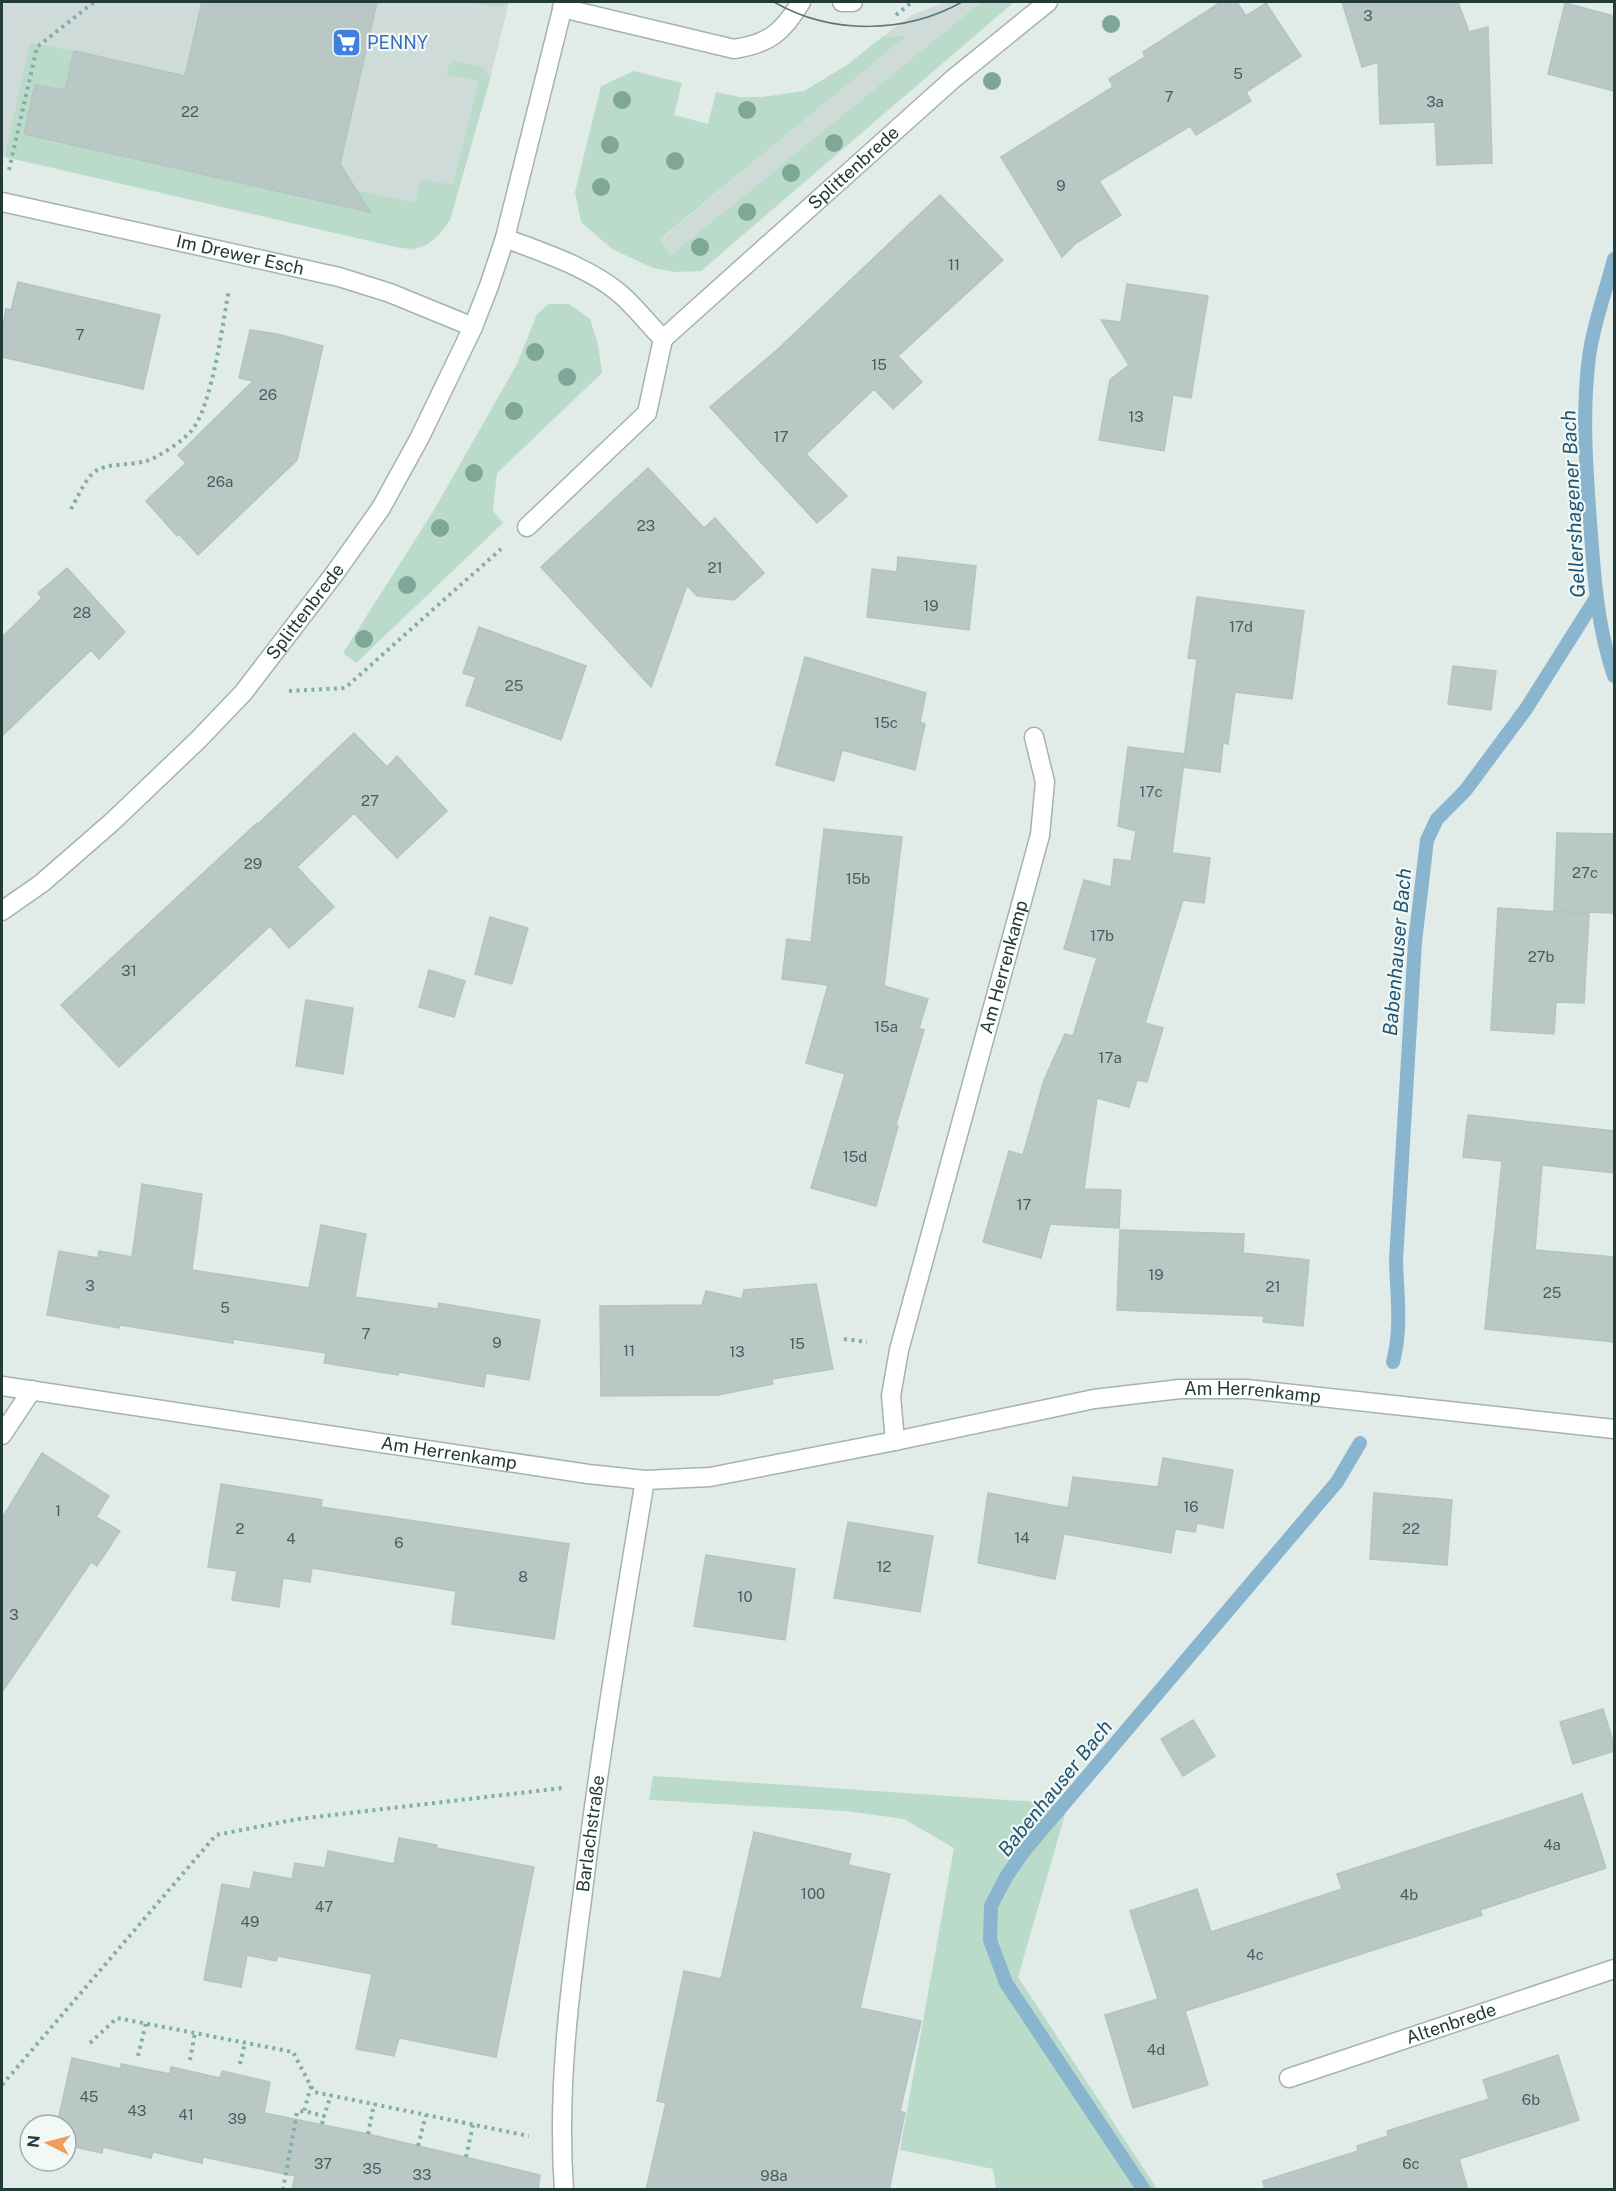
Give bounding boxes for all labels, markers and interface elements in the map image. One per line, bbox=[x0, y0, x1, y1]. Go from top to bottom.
house number: 3 bbox=[1363, 7, 1373, 24]
supermarket icon: PENNY bbox=[330, 27, 362, 59]
place label: PENNY bbox=[367, 32, 428, 53]
house number: 5 bbox=[1233, 65, 1243, 82]
house number: 7 bbox=[1164, 88, 1174, 105]
house number: 3a bbox=[1426, 93, 1444, 110]
house number: 22 bbox=[181, 103, 199, 120]
street label: Splittenbrede bbox=[804, 121, 903, 214]
house number: 9 bbox=[1056, 177, 1066, 194]
street label: Im Drewer Esch bbox=[174, 230, 306, 279]
house number: 11 bbox=[948, 256, 960, 273]
house number: 7 bbox=[75, 326, 85, 343]
house number: 15 bbox=[871, 356, 887, 373]
house number: 26 bbox=[259, 386, 277, 403]
house number: 13 bbox=[1128, 408, 1144, 425]
water label: Gellershagener Bach bbox=[1556, 409, 1590, 599]
house number: 17 bbox=[773, 428, 789, 445]
house number: 26a bbox=[207, 473, 233, 490]
house number: 23 bbox=[637, 517, 655, 534]
house number: 21 bbox=[707, 559, 723, 576]
street label: Splittenbrede bbox=[262, 560, 348, 663]
house number: 19 bbox=[923, 597, 939, 614]
house number: 28 bbox=[73, 604, 91, 621]
house number: 17d bbox=[1229, 618, 1253, 635]
house number: 25 bbox=[505, 677, 523, 694]
house number: 15c bbox=[874, 714, 898, 731]
house number: 17c bbox=[1139, 783, 1163, 800]
house number: 27 bbox=[361, 792, 379, 809]
house number: 29 bbox=[244, 855, 262, 872]
house number: 27c bbox=[1572, 864, 1598, 881]
water label: Babenhauser Bach bbox=[1378, 867, 1416, 1037]
house number: 15b bbox=[846, 870, 870, 887]
street label: Am Herrenkamp bbox=[975, 898, 1032, 1036]
house number: 17b bbox=[1090, 927, 1114, 944]
house number: 27b bbox=[1528, 948, 1554, 965]
house number: 31 bbox=[121, 962, 137, 979]
house number: 15a bbox=[874, 1018, 898, 1035]
house number: 17a bbox=[1098, 1049, 1122, 1066]
house number: 15d bbox=[843, 1148, 867, 1165]
house number: 17 bbox=[1016, 1196, 1032, 1213]
house number: 19 bbox=[1148, 1266, 1164, 1283]
house number: 3 bbox=[85, 1277, 95, 1294]
house number: 21 bbox=[1265, 1278, 1281, 1295]
house number: 25 bbox=[1543, 1284, 1561, 1301]
house number: 5 bbox=[220, 1299, 230, 1316]
house number: 7 bbox=[361, 1325, 371, 1342]
house number: 9 bbox=[492, 1334, 502, 1351]
house number: 15 bbox=[789, 1335, 805, 1352]
house number: 11 bbox=[623, 1342, 635, 1359]
house number: 13 bbox=[729, 1343, 745, 1360]
street label: Am Herrenkamp bbox=[1184, 1378, 1322, 1407]
street label: Am Herrenkamp bbox=[380, 1432, 519, 1473]
house number: 16 bbox=[1183, 1498, 1199, 1515]
house number: 1 bbox=[55, 1502, 61, 1519]
house number: 2 bbox=[236, 1520, 245, 1537]
house number: 22 bbox=[1402, 1520, 1420, 1537]
house number: 14 bbox=[1014, 1529, 1030, 1546]
house number: 4 bbox=[286, 1530, 296, 1547]
house number: 6 bbox=[394, 1534, 404, 1551]
house number: 12 bbox=[876, 1558, 892, 1575]
house number: 8 bbox=[518, 1568, 528, 1585]
house number: 10 bbox=[737, 1588, 753, 1605]
house number: 3 bbox=[9, 1606, 19, 1623]
water label: Babenhauser Bach bbox=[993, 1715, 1117, 1861]
street label: Barlachstraße bbox=[572, 1774, 608, 1893]
house number: 4a bbox=[1543, 1836, 1561, 1853]
house number: 100 bbox=[801, 1885, 825, 1902]
house number: 4b bbox=[1400, 1886, 1418, 1903]
house number: 47 bbox=[315, 1898, 333, 1915]
house number: 49 bbox=[241, 1913, 259, 1930]
house number: 4c bbox=[1246, 1946, 1264, 1963]
street label: Altenbrede bbox=[1403, 1998, 1499, 2048]
house number: 4d bbox=[1147, 2041, 1165, 2058]
house number: 45 bbox=[80, 2088, 98, 2105]
house number: 6b bbox=[1522, 2091, 1540, 2108]
house number: 43 bbox=[128, 2102, 146, 2119]
house number: 41 bbox=[178, 2106, 194, 2123]
house number: 39 bbox=[228, 2110, 246, 2127]
north arrow bbox=[18, 2113, 78, 2173]
text: N bbox=[23, 2134, 44, 2149]
house number: 37 bbox=[314, 2155, 332, 2172]
house number: 6c bbox=[1402, 2155, 1420, 2172]
house number: 35 bbox=[362, 2160, 382, 2177]
house number: 33 bbox=[413, 2166, 431, 2183]
house number: 98a bbox=[760, 2167, 788, 2184]

